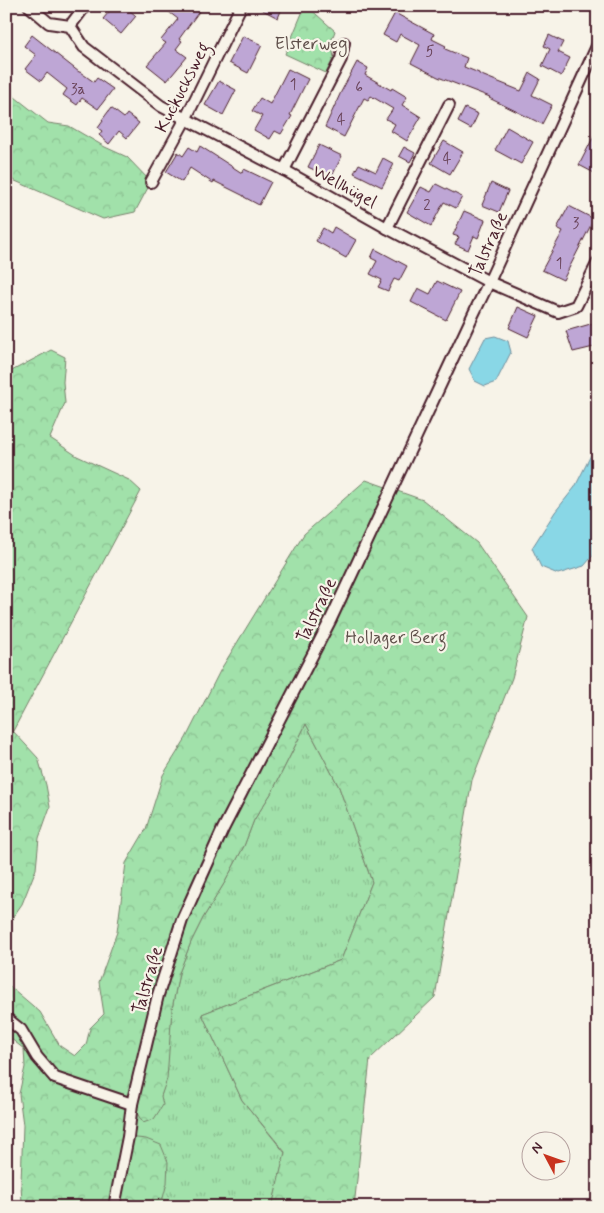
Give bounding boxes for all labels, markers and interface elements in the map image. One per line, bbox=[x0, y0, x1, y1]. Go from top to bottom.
park label: Elsterweg bbox=[275, 32, 347, 57]
street label: Kuckucksweg bbox=[150, 38, 218, 138]
house number: 5 bbox=[425, 42, 435, 62]
house number: 1 bbox=[290, 75, 296, 95]
house number: 6 bbox=[355, 78, 363, 98]
house number: 3a bbox=[71, 80, 86, 100]
house number: 4 bbox=[337, 110, 346, 130]
house number: 4 bbox=[443, 149, 452, 169]
street label: Wellhügel bbox=[308, 159, 381, 214]
house number: 2 bbox=[423, 196, 431, 216]
street label: Talstraße bbox=[464, 208, 514, 281]
house number: 3 bbox=[573, 214, 580, 234]
house number: 1 bbox=[556, 254, 562, 274]
street label: Talstraße bbox=[291, 574, 343, 647]
park label: Hollager Berg bbox=[345, 626, 447, 652]
street label: Talstraße bbox=[127, 943, 169, 1017]
north arrow bbox=[522, 1130, 572, 1180]
text: N bbox=[527, 1139, 547, 1158]

